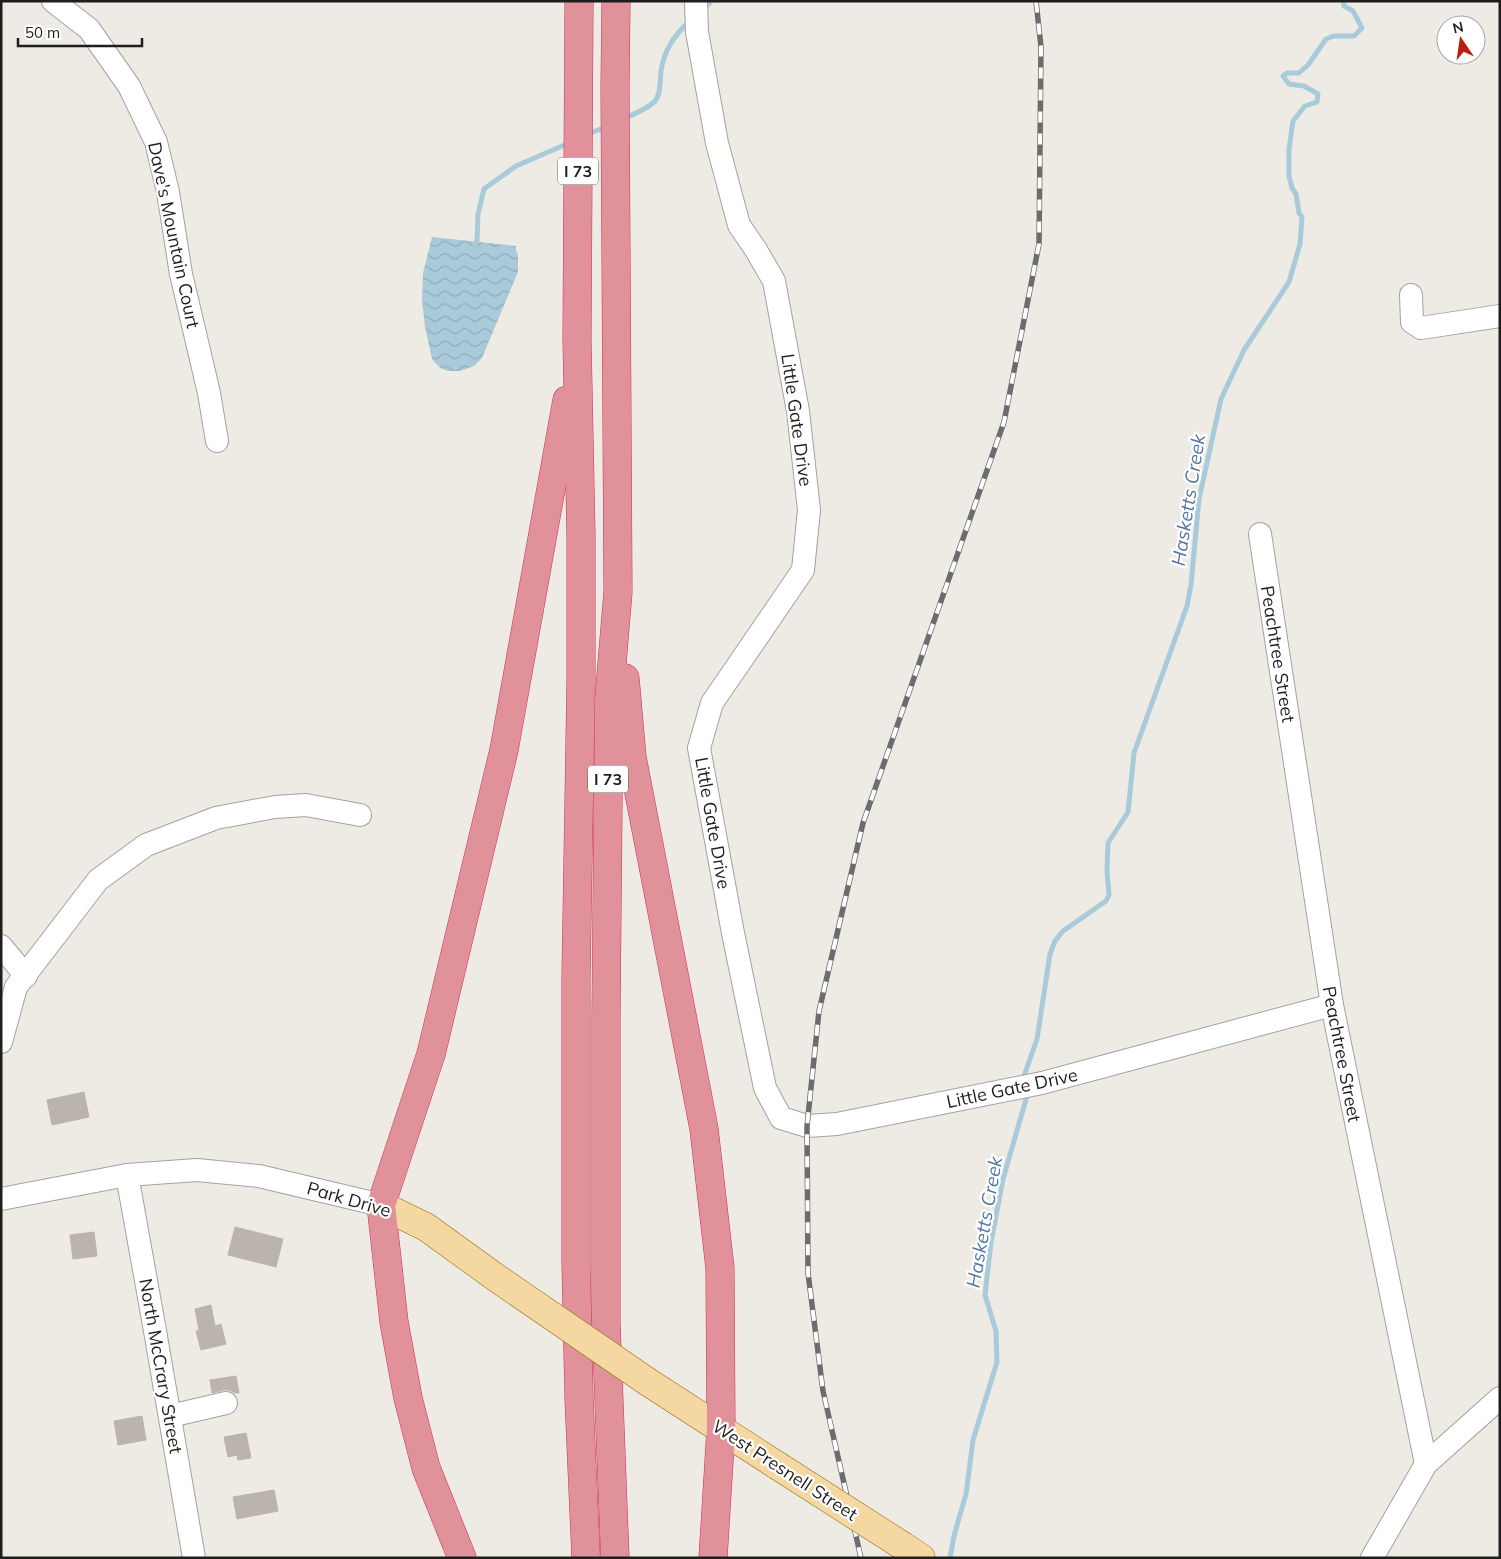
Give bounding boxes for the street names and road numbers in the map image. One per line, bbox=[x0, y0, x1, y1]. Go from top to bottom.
street label: Dave's Mountain Court bbox=[143, 140, 205, 330]
road number: I 73 bbox=[558, 158, 598, 185]
street label: Little Gate Drive bbox=[776, 352, 818, 488]
street label: Peachtree Street bbox=[1256, 584, 1300, 724]
street label: Little Gate Drive bbox=[690, 755, 736, 891]
road number: I 73 bbox=[588, 766, 628, 792]
street label: Peachtree Street bbox=[1318, 984, 1366, 1124]
street label: Little Gate Drive bbox=[944, 1063, 1080, 1113]
street label: Park Drive bbox=[304, 1176, 394, 1222]
street label: North McCrary Street bbox=[134, 1277, 188, 1455]
street label: West Presnell Street bbox=[708, 1414, 862, 1526]

